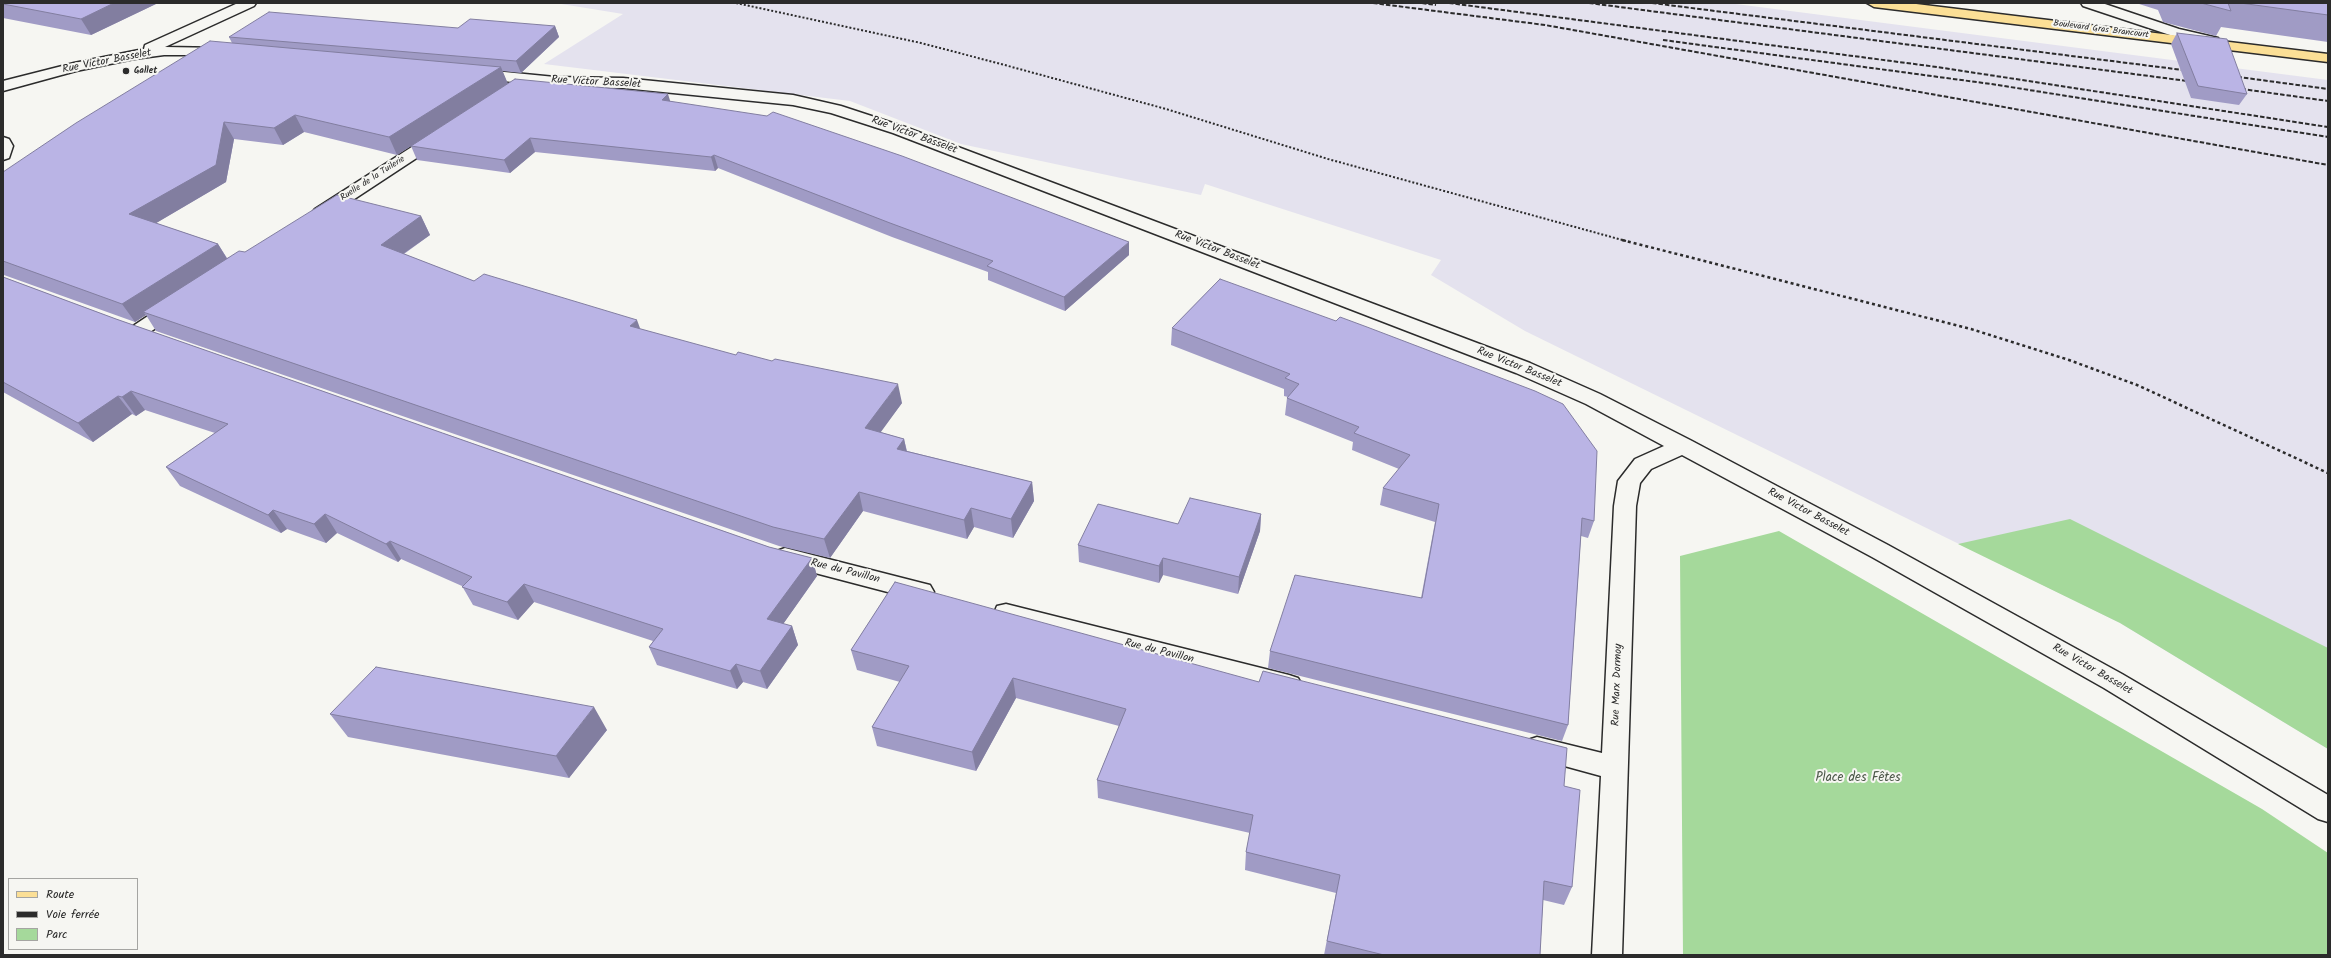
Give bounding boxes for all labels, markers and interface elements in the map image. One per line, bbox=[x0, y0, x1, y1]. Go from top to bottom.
street label: Boulevard Gras Brancourt bbox=[2053, 19, 2149, 41]
street label: Rue Victor Basselet bbox=[62, 47, 152, 77]
marker: Gallet bbox=[121, 66, 131, 76]
place label: Gallet bbox=[134, 66, 157, 76]
street label: Rue Victor Basselet bbox=[551, 74, 641, 92]
street label: Rue Victor Basselet bbox=[869, 114, 959, 158]
street label: Ruelle de la Tuilerie bbox=[339, 154, 407, 204]
street label: Rue Victor Basselet bbox=[1173, 229, 1261, 273]
street label: Rue Victor Basselet bbox=[1475, 345, 1563, 391]
street label: Rue Victor Basselet bbox=[1765, 486, 1851, 540]
street label: Rue du Pavillon bbox=[809, 557, 881, 587]
street label: Rue du Pavillon bbox=[1123, 637, 1195, 667]
street label: Rue Victor Basselet bbox=[2050, 642, 2134, 698]
street label: Rue Marx Dormoy bbox=[1610, 644, 1626, 726]
park label: Place des Fêtes bbox=[1815, 771, 1901, 787]
legend bbox=[8, 878, 138, 950]
text: Route bbox=[46, 885, 74, 904]
text: Voie ferrée bbox=[46, 905, 99, 924]
text: Parc bbox=[46, 925, 67, 944]

